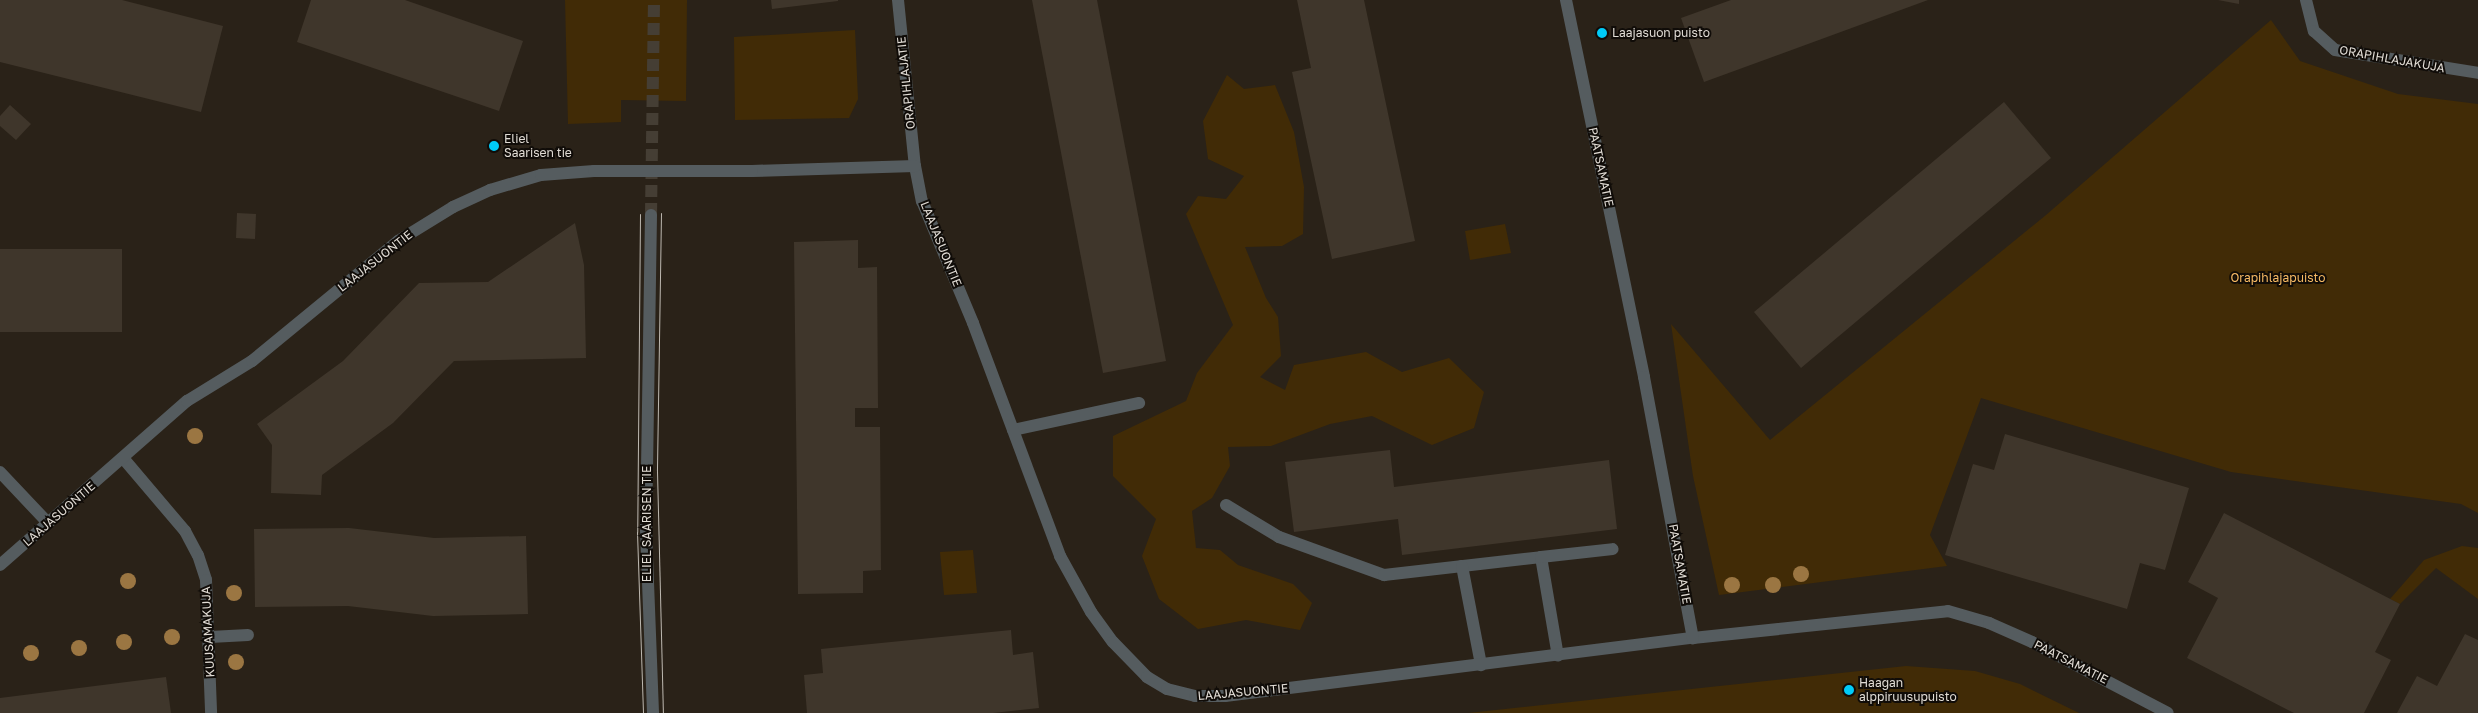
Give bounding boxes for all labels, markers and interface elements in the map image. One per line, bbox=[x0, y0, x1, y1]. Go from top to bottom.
place label: Laajasuon puisto bbox=[1612, 26, 1710, 40]
marker: Laajasuon puisto bbox=[1596, 27, 1608, 39]
street label: ORAPIHLAJATIE bbox=[894, 36, 918, 130]
street label: ORAPIHLAJAKUJA bbox=[2338, 43, 2446, 75]
street label: PAATSAMATIE bbox=[1586, 126, 1616, 208]
place label: Eliel Saarisen tie bbox=[504, 132, 572, 160]
marker: Eliel Saarisen tie bbox=[488, 140, 500, 152]
street label: LAAJASUONTIE bbox=[917, 199, 965, 289]
street label: LAAJASUONTIE bbox=[335, 227, 415, 295]
park label: Orapihlajapuisto bbox=[2230, 271, 2326, 285]
street label: ELIEL SAARISEN TIE bbox=[640, 466, 654, 582]
street label: LAAJASUONTIE bbox=[20, 479, 98, 549]
street label: PAATSAMATIE bbox=[1666, 523, 1694, 605]
street label: KUUSAMAKUJA bbox=[198, 586, 218, 678]
street label: PAATSAMATIE bbox=[2032, 637, 2110, 687]
place label: Haagan alppiruusupuisto bbox=[1859, 676, 1957, 704]
street label: LAAJASUONTIE bbox=[1197, 681, 1289, 703]
marker: Haagan alppiruusupuisto bbox=[1843, 684, 1855, 696]

